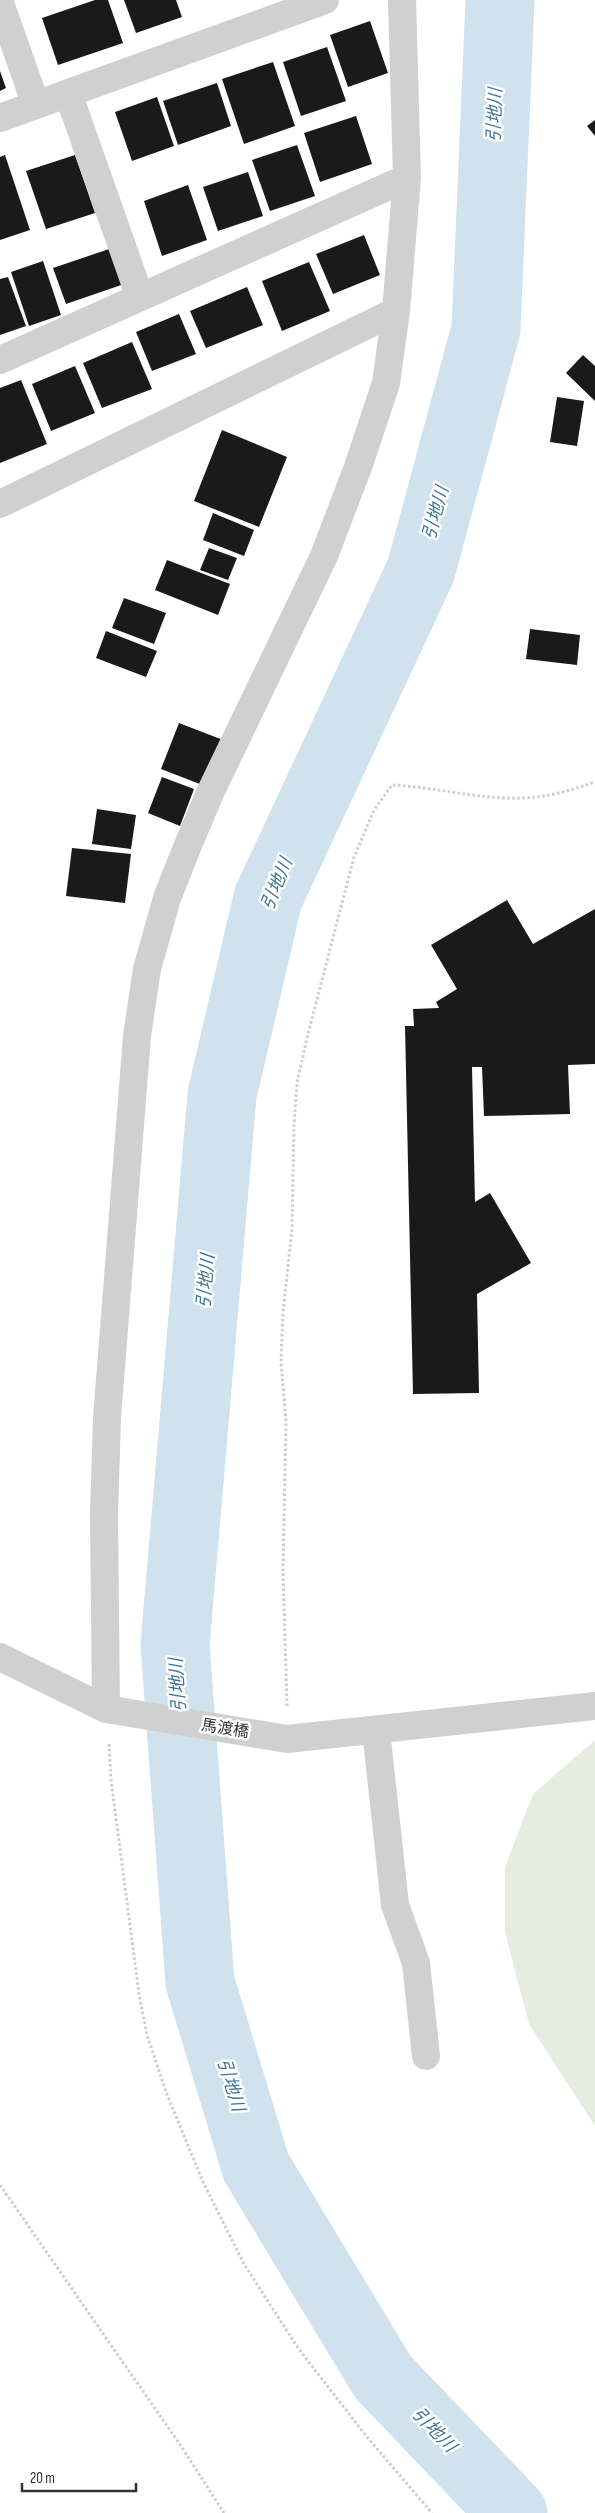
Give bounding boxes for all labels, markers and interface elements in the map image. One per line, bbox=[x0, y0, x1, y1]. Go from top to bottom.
water label: 引地川 bbox=[484, 86, 507, 142]
water label: 引地川 bbox=[419, 482, 454, 542]
water label: 引地川 bbox=[257, 853, 298, 913]
water label: 引地川 bbox=[193, 1251, 219, 1309]
water label: 引地川 bbox=[166, 1655, 190, 1713]
street label: 馬渡橋 bbox=[200, 1716, 250, 1742]
water label: 引地川 bbox=[213, 2056, 250, 2116]
water label: 引地川 bbox=[408, 2403, 462, 2458]
scale bar bbox=[22, 2460, 136, 2492]
text: 20 m bbox=[30, 2469, 55, 2488]

